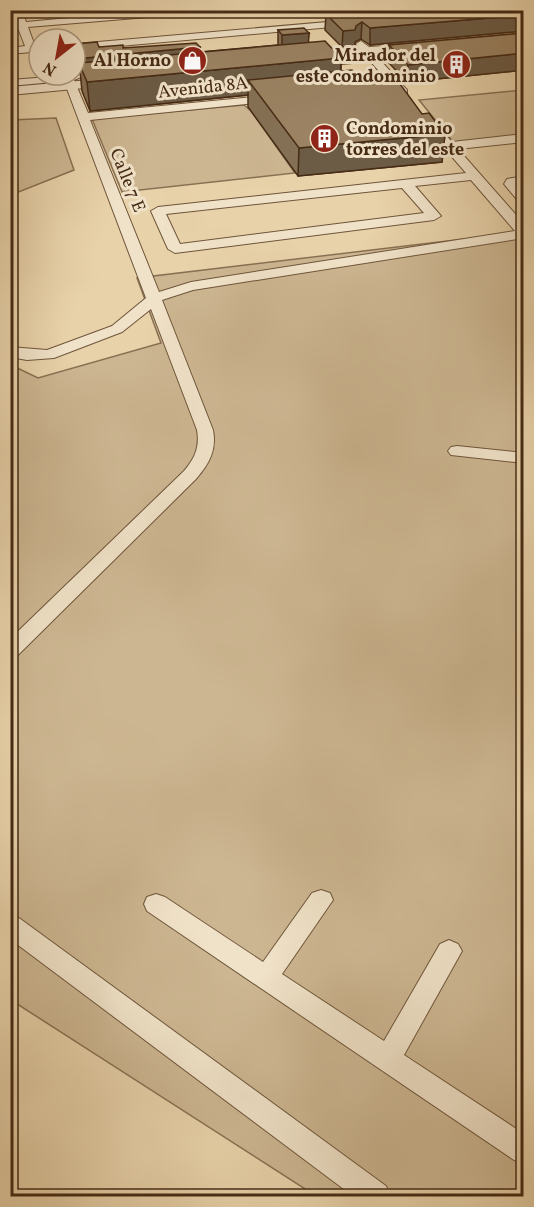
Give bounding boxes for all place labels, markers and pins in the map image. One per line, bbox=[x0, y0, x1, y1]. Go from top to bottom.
shop icon: Al Horno bbox=[176, 44, 208, 76]
place label: Mirador del este condominio bbox=[296, 44, 436, 90]
place label: Al Horno bbox=[94, 49, 171, 74]
building icon: Mirador del este condominio bbox=[441, 49, 473, 81]
place label: Condominio torres del este bbox=[346, 117, 464, 163]
building icon: Condominio torres del este bbox=[309, 122, 341, 154]

